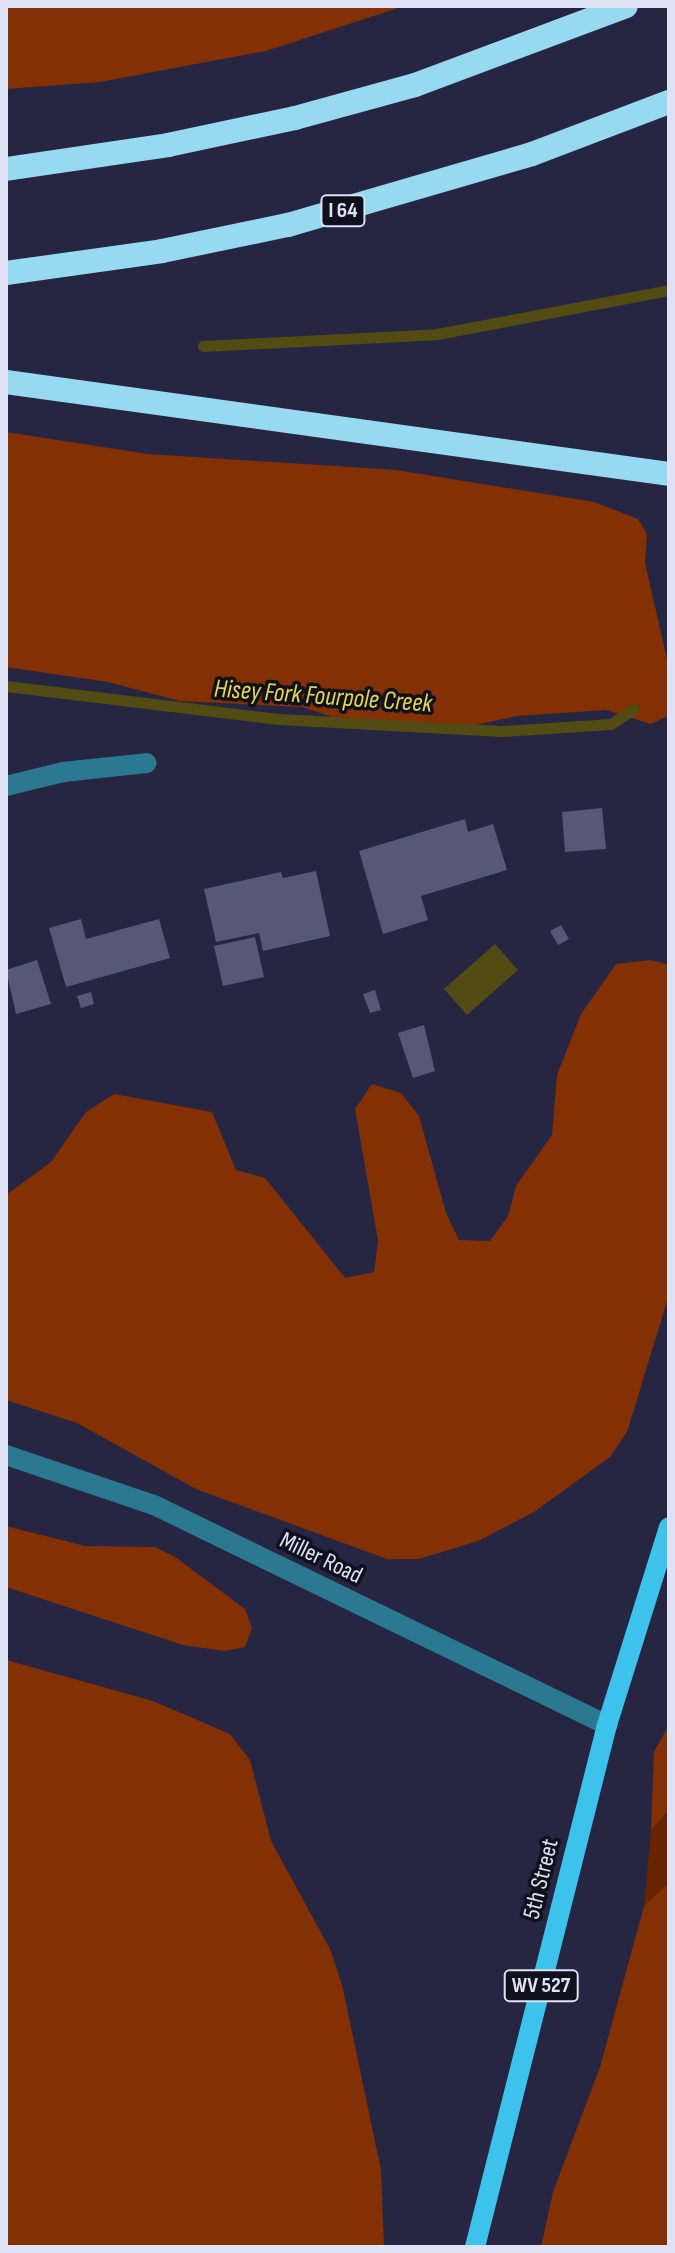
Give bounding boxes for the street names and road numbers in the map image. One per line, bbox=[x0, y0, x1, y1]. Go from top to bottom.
road number: I 64 bbox=[319, 193, 367, 229]
street label: Miller Road bbox=[275, 1526, 367, 1590]
street label: 5th Street bbox=[517, 1836, 565, 1922]
road number: WV 527 bbox=[503, 1968, 579, 2004]

